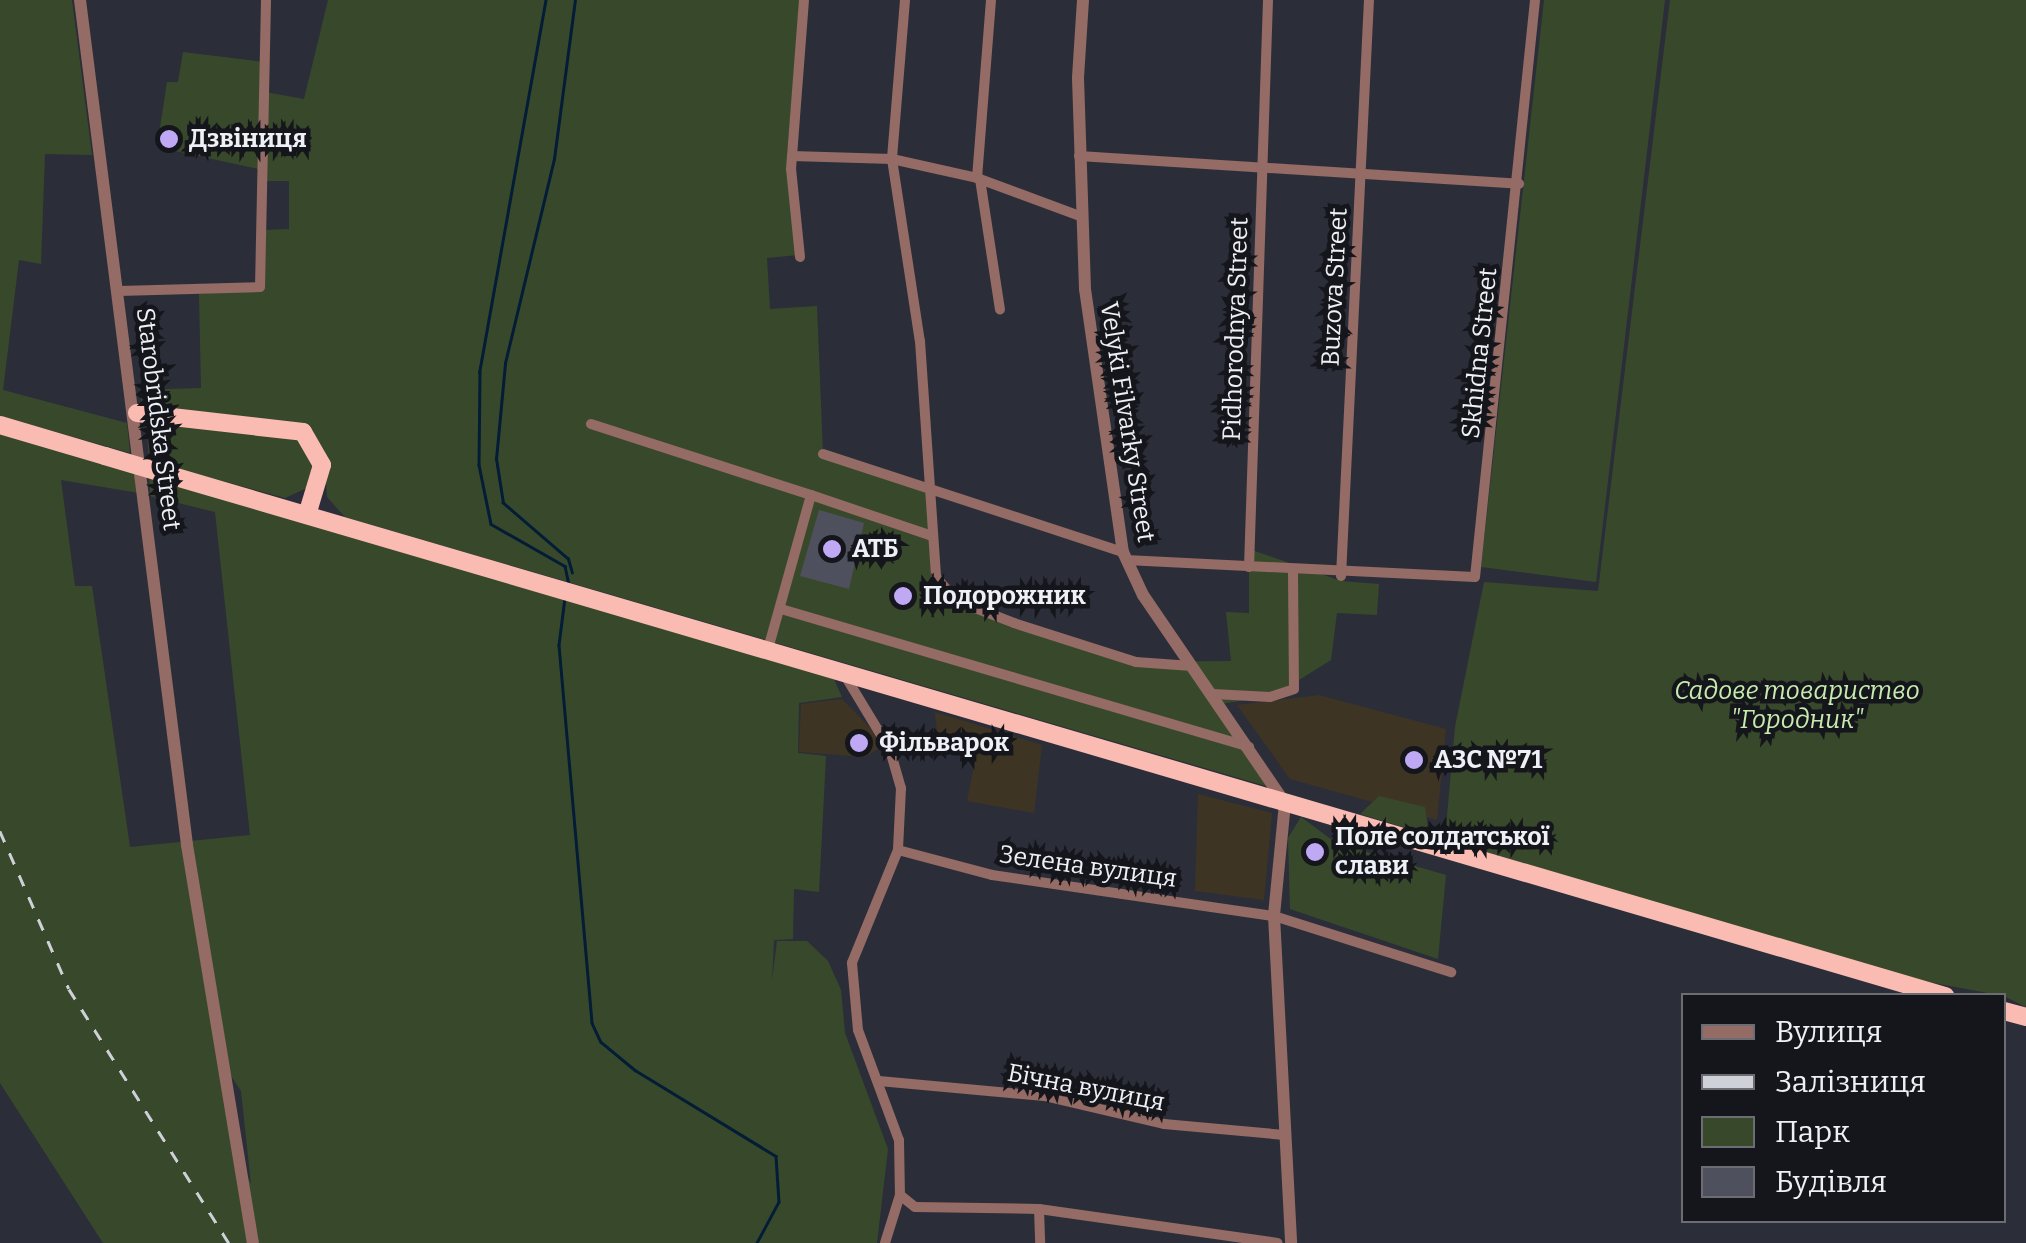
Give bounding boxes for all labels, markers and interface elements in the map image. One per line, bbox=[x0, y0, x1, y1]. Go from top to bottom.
place label: Дзвіниця bbox=[189, 124, 307, 154]
marker: Дзвіниця bbox=[158, 128, 180, 150]
street label: Buzova Street bbox=[1316, 207, 1354, 367]
street label: Pidhorodnya Street bbox=[1217, 217, 1255, 441]
street label: Skhidna Street bbox=[1456, 266, 1504, 440]
street label: Velyki Filvarky Street bbox=[1093, 300, 1161, 544]
street label: Starobridska Street bbox=[129, 306, 187, 532]
place label: АТБ bbox=[852, 534, 898, 564]
marker: АТБ bbox=[821, 538, 843, 560]
place label: Подорожник bbox=[923, 581, 1086, 611]
marker: Подорожник bbox=[892, 585, 914, 607]
park label: Садове товариство "Городник" bbox=[1674, 677, 1920, 736]
place label: Фільварок bbox=[879, 728, 1009, 758]
marker: Фільварок bbox=[848, 732, 870, 754]
place label: АЗС №71 bbox=[1434, 745, 1542, 775]
marker: АЗС №71 bbox=[1403, 749, 1425, 771]
place label: Поле солдатської слави bbox=[1335, 823, 1550, 882]
street label: Зелена вулиця bbox=[997, 840, 1179, 894]
marker: Поле солдатської слави bbox=[1304, 841, 1326, 863]
legend bbox=[1681, 993, 2006, 1223]
text: Вулиця bbox=[1775, 1014, 1882, 1050]
street label: Бічна вулиця bbox=[1005, 1058, 1167, 1118]
text: Залізниця bbox=[1775, 1064, 1926, 1100]
text: Парк bbox=[1775, 1114, 1850, 1150]
text: Будівля bbox=[1775, 1164, 1887, 1200]

